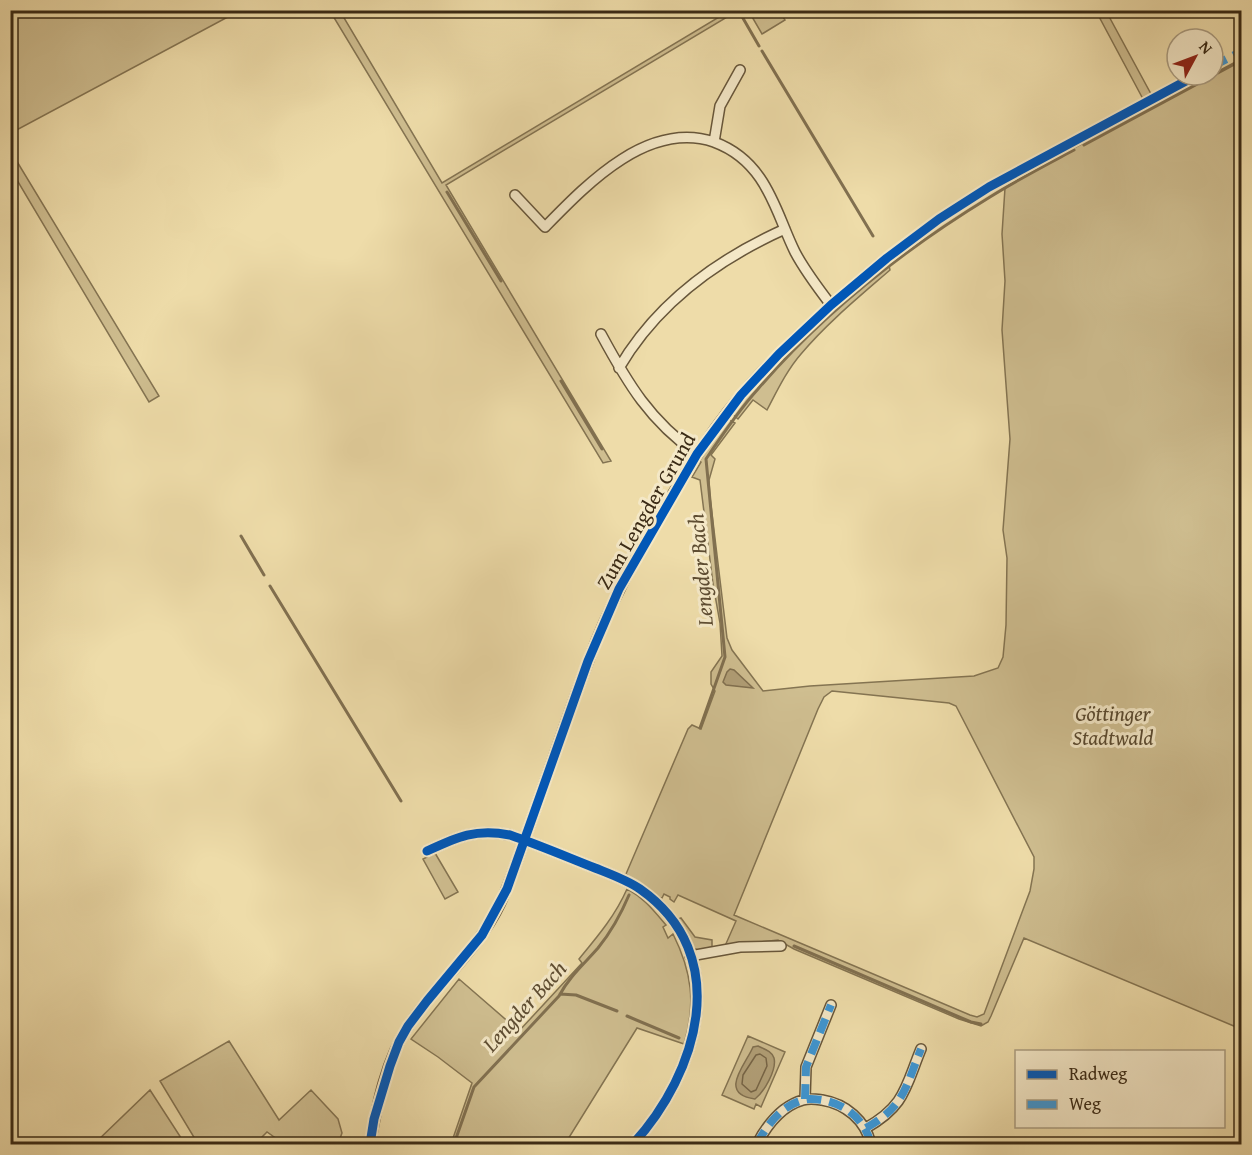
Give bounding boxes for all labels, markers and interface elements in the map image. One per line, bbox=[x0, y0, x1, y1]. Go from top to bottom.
north arrow bbox=[1165, 27, 1225, 87]
text: N bbox=[1194, 35, 1219, 59]
street label: Zum Lengder Grund bbox=[588, 426, 703, 595]
water label: Lengder Bach bbox=[679, 512, 721, 629]
park label: Göttinger Stadtwald bbox=[1072, 698, 1154, 753]
water label: Lengder Bach bbox=[474, 953, 574, 1059]
legend bbox=[1015, 1050, 1225, 1128]
text: Radweg bbox=[1069, 1060, 1127, 1087]
text: Weg bbox=[1069, 1090, 1101, 1117]

